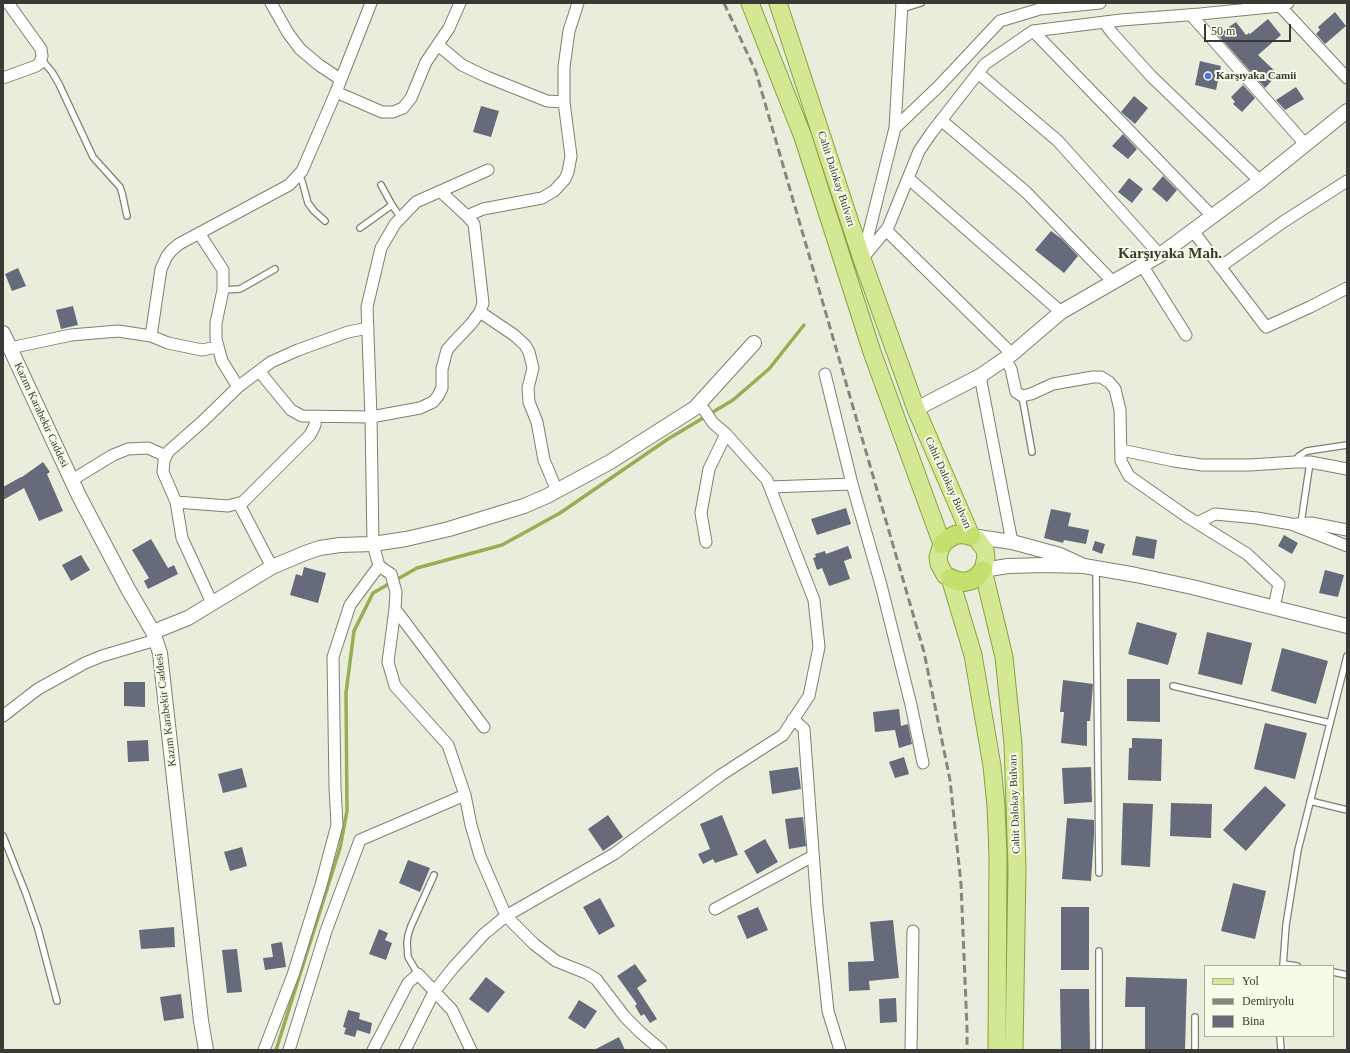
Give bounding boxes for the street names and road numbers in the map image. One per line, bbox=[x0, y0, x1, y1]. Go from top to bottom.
street label: Cahit Dalokay Bulvarı bbox=[814, 130, 858, 228]
street label: Kazım Karabekir Caddesi bbox=[11, 360, 71, 470]
street label: Cahit Dalokay Bulvarı bbox=[922, 435, 974, 531]
street label: Kazım Karabekir Caddesi bbox=[152, 653, 180, 767]
street label: Cahit Dalokay Bulvarı bbox=[1007, 754, 1023, 854]

